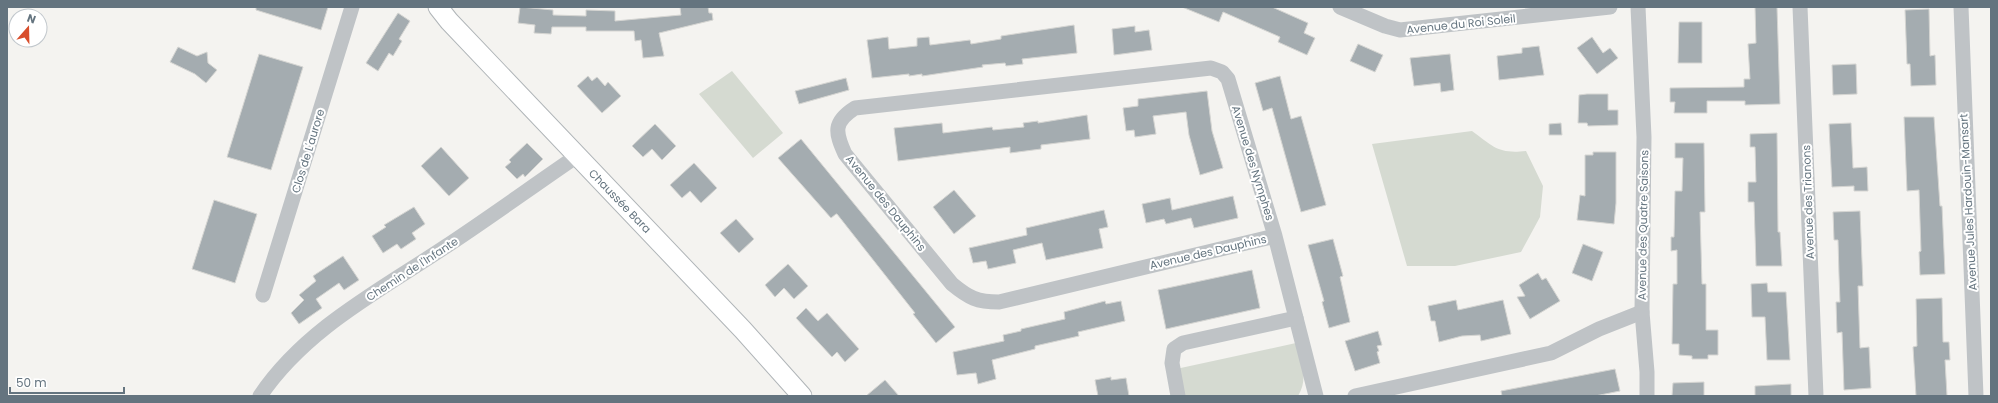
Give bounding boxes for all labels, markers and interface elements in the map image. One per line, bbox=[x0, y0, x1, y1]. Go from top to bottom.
north arrow bbox=[8, 8, 48, 48]
text: N bbox=[25, 10, 38, 28]
street label: Avenue du Roi Soleil bbox=[1406, 10, 1516, 38]
street label: Avenue des Nymphes bbox=[1228, 104, 1278, 223]
street label: Clos de L'aurore bbox=[288, 107, 328, 195]
street label: Avenue Jules Hardouin-Mansart bbox=[1955, 113, 1981, 291]
street label: Avenue des Trianons bbox=[1798, 144, 1818, 259]
street label: Avenue des Quatre Saisons bbox=[1634, 149, 1652, 300]
street label: Avenue des Dauphins bbox=[842, 152, 930, 255]
street label: Chaussée Bara bbox=[585, 165, 655, 237]
street label: Avenue des Dauphins bbox=[1148, 231, 1268, 273]
street label: Chemin de l'Infante bbox=[363, 233, 461, 305]
scale bar bbox=[10, 369, 124, 395]
text: 50 m bbox=[16, 374, 47, 391]

